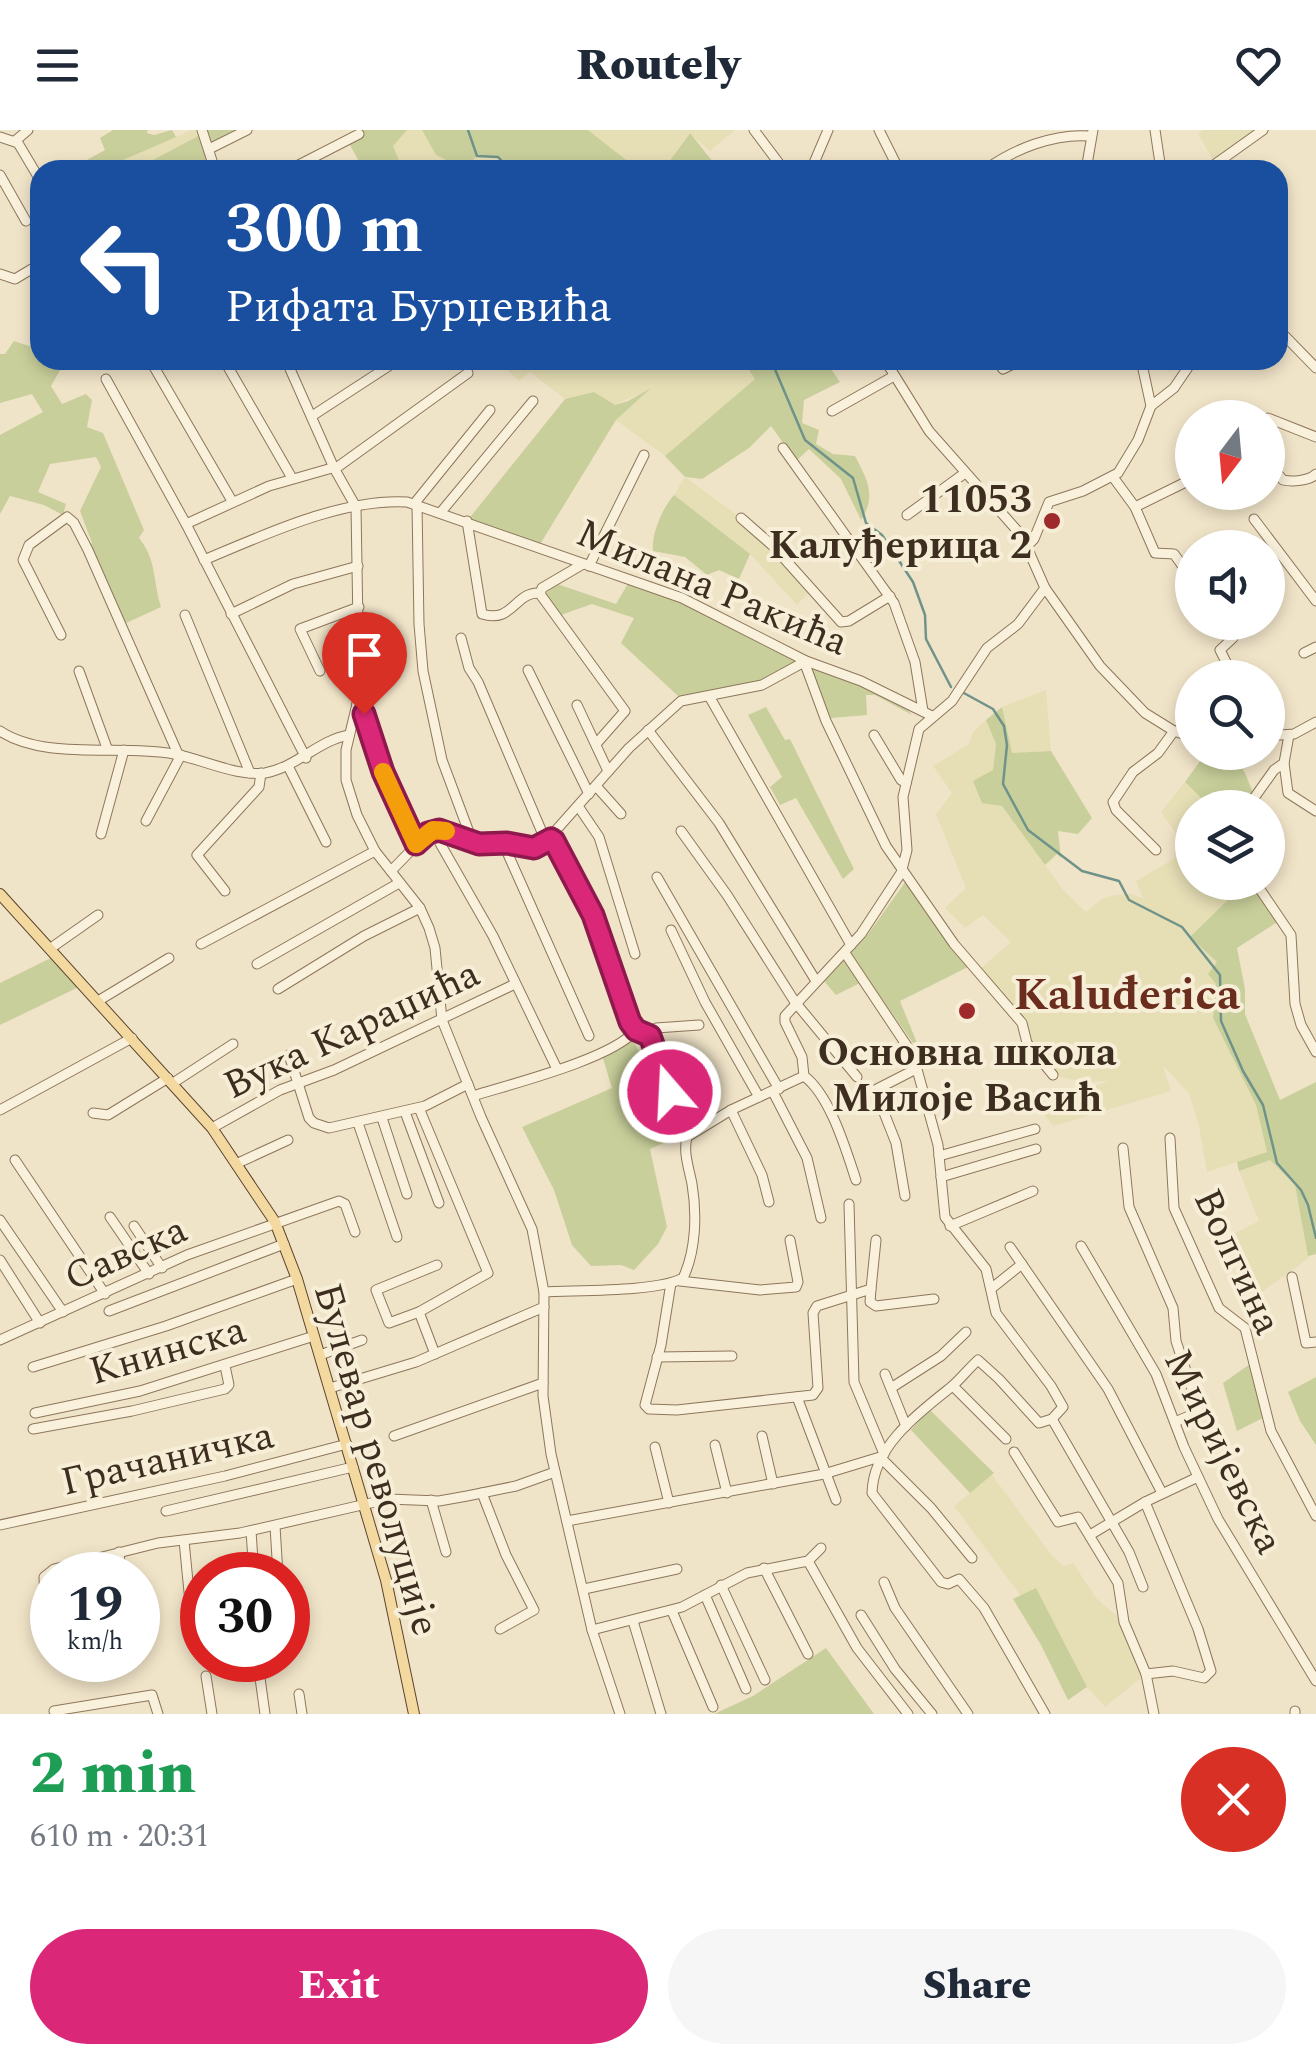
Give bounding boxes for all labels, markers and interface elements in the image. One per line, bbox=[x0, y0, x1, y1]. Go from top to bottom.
text: Routely bbox=[576, 31, 740, 100]
icon: menu bbox=[30, 38, 85, 93]
icon: heart bbox=[1231, 38, 1286, 93]
text: 300 m bbox=[225, 177, 423, 283]
icon: left bbox=[60, 200, 190, 330]
text: Рифата Бурџевића bbox=[225, 273, 611, 342]
north arrow bbox=[1175, 400, 1285, 510]
map controls bbox=[1175, 400, 1285, 900]
place label: 11053 Калуђерица 2 bbox=[769, 470, 1032, 577]
street label: Милана Ракића bbox=[567, 504, 858, 673]
marker: 11053 Калуђерица 2 bbox=[1041, 510, 1063, 532]
button: sound bbox=[1175, 530, 1285, 640]
pin bbox=[322, 612, 407, 715]
icon: arrive bbox=[337, 627, 392, 682]
button: search bbox=[1175, 660, 1285, 770]
button: layers bbox=[1175, 790, 1285, 900]
street label: Вука Караџића bbox=[214, 944, 491, 1116]
district label: Kaluđerica bbox=[1014, 961, 1240, 1030]
marker: Основна школа Милоје Васић bbox=[956, 1000, 978, 1022]
place label: Основна школа Милоје Васић bbox=[817, 1023, 1117, 1130]
position arrow bbox=[618, 1040, 722, 1144]
street label: Волгина bbox=[1176, 1179, 1297, 1346]
street label: Савска bbox=[55, 1200, 198, 1308]
street label: Булевар револуције bbox=[296, 1276, 455, 1643]
street label: Книнска bbox=[82, 1300, 254, 1403]
street label: Миријевска bbox=[1147, 1339, 1299, 1565]
street label: Грачаничка bbox=[55, 1405, 280, 1514]
speed limit sign: 30 bbox=[180, 1552, 310, 1682]
text: 19 bbox=[67, 1567, 123, 1643]
text: km/h bbox=[67, 1623, 123, 1661]
text: 2 min bbox=[30, 1728, 196, 1820]
button: close bbox=[1181, 1747, 1286, 1852]
text: 610 m · 20:31 bbox=[30, 1812, 210, 1861]
button: Exit bbox=[30, 1929, 648, 2044]
button: Share bbox=[668, 1929, 1286, 2044]

